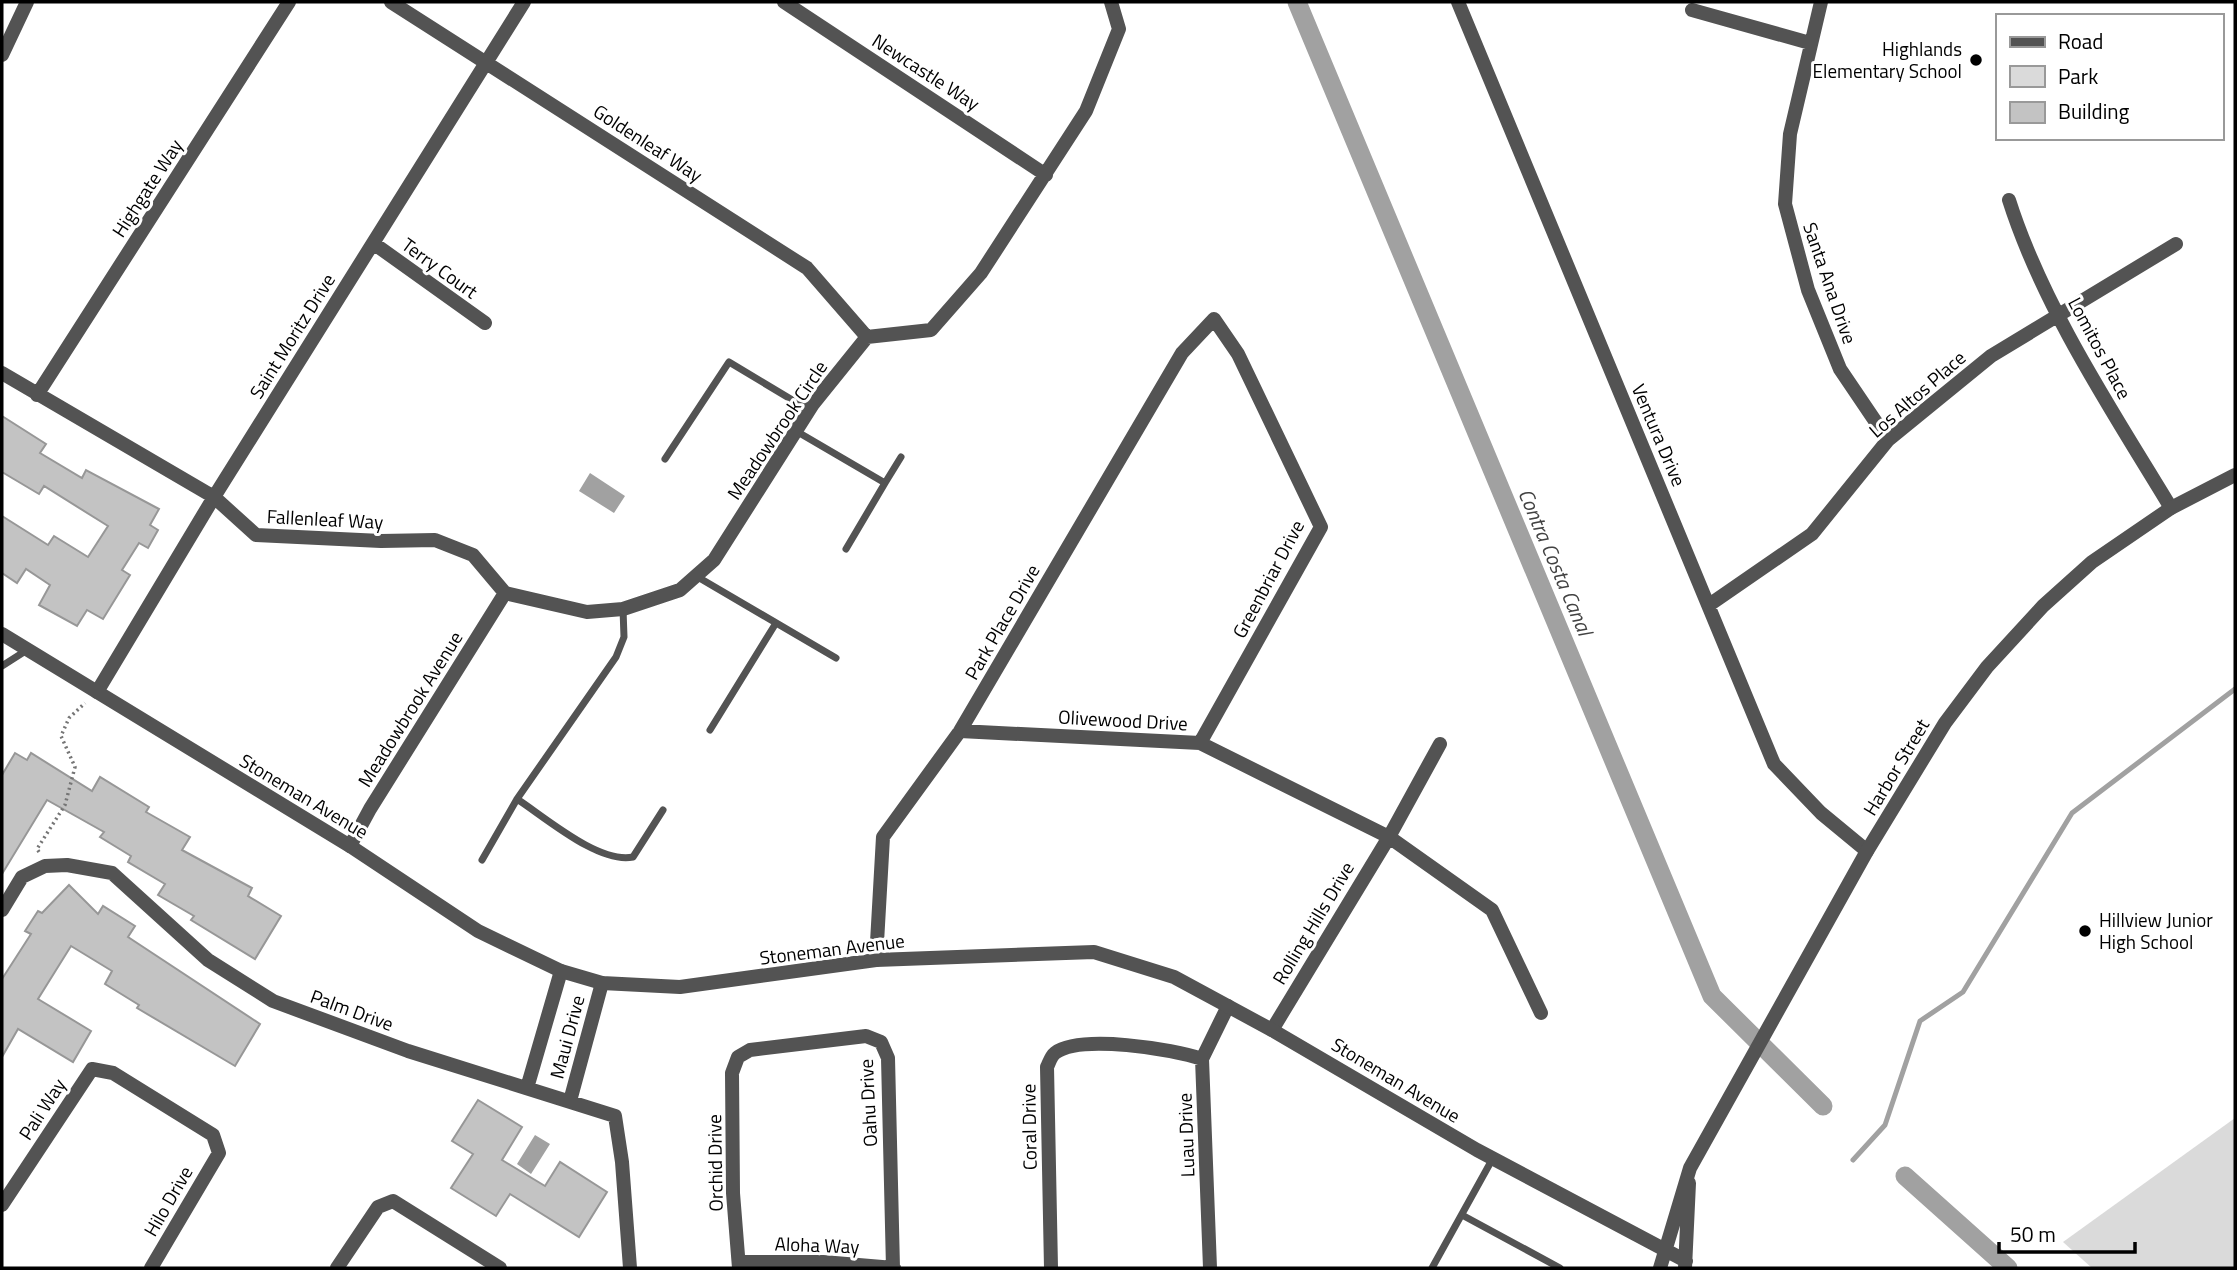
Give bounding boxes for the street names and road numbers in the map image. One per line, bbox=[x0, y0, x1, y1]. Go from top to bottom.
street label: Newcastle Way bbox=[867, 26, 986, 117]
street label: Goldenleaf Way bbox=[588, 96, 709, 189]
street label: Highgate Way bbox=[104, 133, 189, 243]
street label: Santa Ana Drive bbox=[1796, 218, 1865, 348]
street label: Terry Court bbox=[396, 230, 485, 305]
street label: Saint Moritz Drive bbox=[241, 268, 342, 404]
street label: Lomitos Place bbox=[2061, 292, 2139, 404]
street label: Los Altos Place bbox=[1862, 343, 1972, 444]
street label: Meadowbrook Circle bbox=[719, 354, 834, 505]
street label: Ventura Drive bbox=[1625, 379, 1694, 491]
street label: Fallenleaf Way bbox=[266, 501, 384, 536]
street label: Greenbriar Drive bbox=[1224, 515, 1311, 643]
street label: Park Place Drive bbox=[957, 559, 1046, 685]
street label: Meadowbrook Avenue bbox=[350, 625, 469, 792]
street label: Olivewood Drive bbox=[1057, 702, 1189, 737]
street label: Harbor Street bbox=[1855, 712, 1936, 821]
street label: Stoneman Avenue bbox=[234, 746, 374, 846]
street label: Rolling Hills Drive bbox=[1264, 856, 1361, 990]
street label: Stoneman Avenue bbox=[758, 925, 906, 972]
street label: Palm Drive bbox=[306, 981, 398, 1038]
street label: Maui Drive bbox=[541, 992, 592, 1082]
street label: Stoneman Avenue bbox=[1326, 1030, 1466, 1130]
street label: Oahu Drive bbox=[851, 1058, 884, 1148]
street label: Pali Way bbox=[11, 1072, 72, 1145]
street label: Coral Drive bbox=[1013, 1084, 1044, 1170]
street label: Luau Drive bbox=[1170, 1092, 1201, 1178]
street label: Orchid Drive bbox=[699, 1114, 730, 1212]
street label: Hilo Drive bbox=[136, 1160, 199, 1241]
street label: Aloha Way bbox=[774, 1229, 860, 1260]

